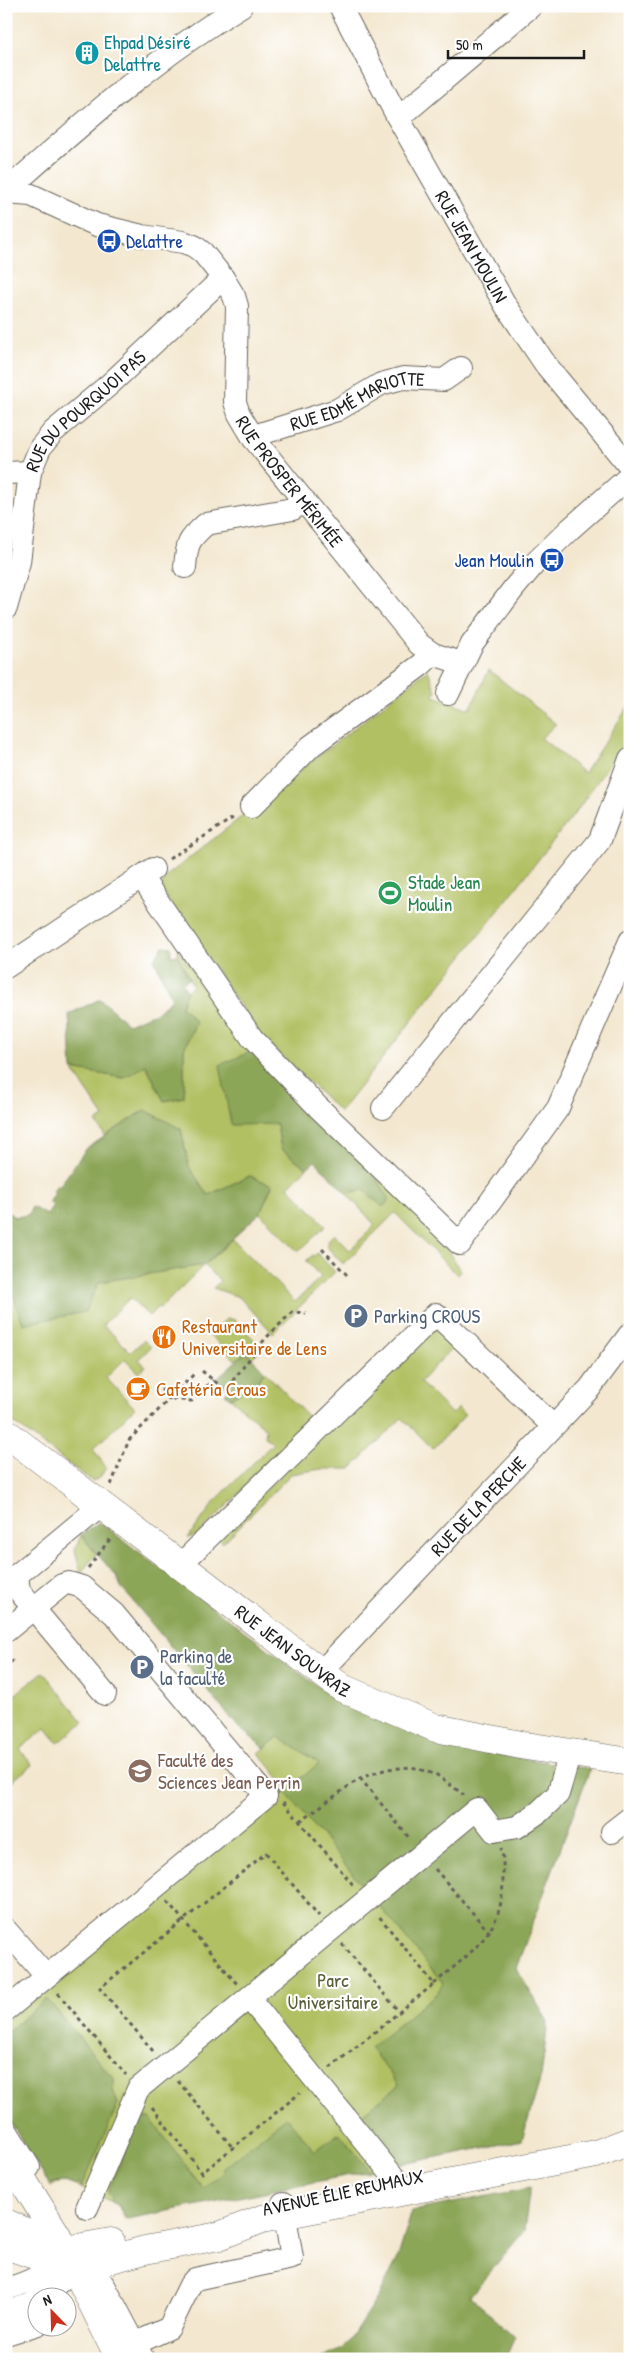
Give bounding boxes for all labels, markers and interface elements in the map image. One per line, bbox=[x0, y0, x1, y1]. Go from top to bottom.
scale bar bbox=[448, 28, 585, 60]
place label: Ehpad Désiré Delattre bbox=[104, 29, 191, 77]
text: 50 m bbox=[456, 34, 483, 55]
building icon: Ehpad Désiré Delattre bbox=[74, 40, 100, 66]
street label: RUE JEAN MOULIN bbox=[429, 185, 514, 307]
bus stop icon: Delattre bbox=[96, 228, 122, 254]
place label: Delattre bbox=[126, 228, 183, 254]
street label: RUE DU POURQUOI PAS bbox=[19, 344, 151, 476]
street label: RUE EDMÉ MARIOTTE bbox=[287, 364, 426, 437]
street label: RUE PROSPER MÉRIMÉE bbox=[230, 411, 349, 553]
place label: Jean Moulin bbox=[455, 547, 534, 573]
bus stop icon: Jean Moulin bbox=[539, 547, 565, 573]
place label: Stade Jean Moulin bbox=[408, 869, 481, 917]
sports icon: Stade Jean Moulin bbox=[377, 880, 403, 906]
parking icon: Parking CROUS bbox=[343, 1303, 369, 1329]
place label: Parking CROUS bbox=[374, 1303, 481, 1329]
place label: Restaurant Universitaire de Lens bbox=[182, 1313, 327, 1361]
restaurant icon: Restaurant Universitaire de Lens bbox=[151, 1324, 177, 1350]
cafe icon: Cafetéria Crous bbox=[125, 1376, 151, 1402]
place label: Cafetéria Crous bbox=[156, 1376, 266, 1402]
street label: RUE DE LA PERCHE bbox=[425, 1450, 532, 1562]
street label: RUE JEAN SOUVRAZ bbox=[230, 1598, 355, 1703]
place label: Parking de la faculté bbox=[160, 1643, 233, 1691]
parking icon: Parking de la faculté bbox=[129, 1654, 155, 1680]
place label: Faculté des Sciences Jean Perrin bbox=[157, 1747, 300, 1795]
school or university icon: Faculté des Sciences Jean Perrin bbox=[127, 1758, 153, 1784]
park label: Parc Universitaire bbox=[288, 1967, 379, 2015]
street label: AVENUE ÉLIE REUMAUX bbox=[260, 2162, 426, 2222]
north arrow bbox=[28, 2288, 78, 2338]
text: N bbox=[40, 2289, 54, 2310]

